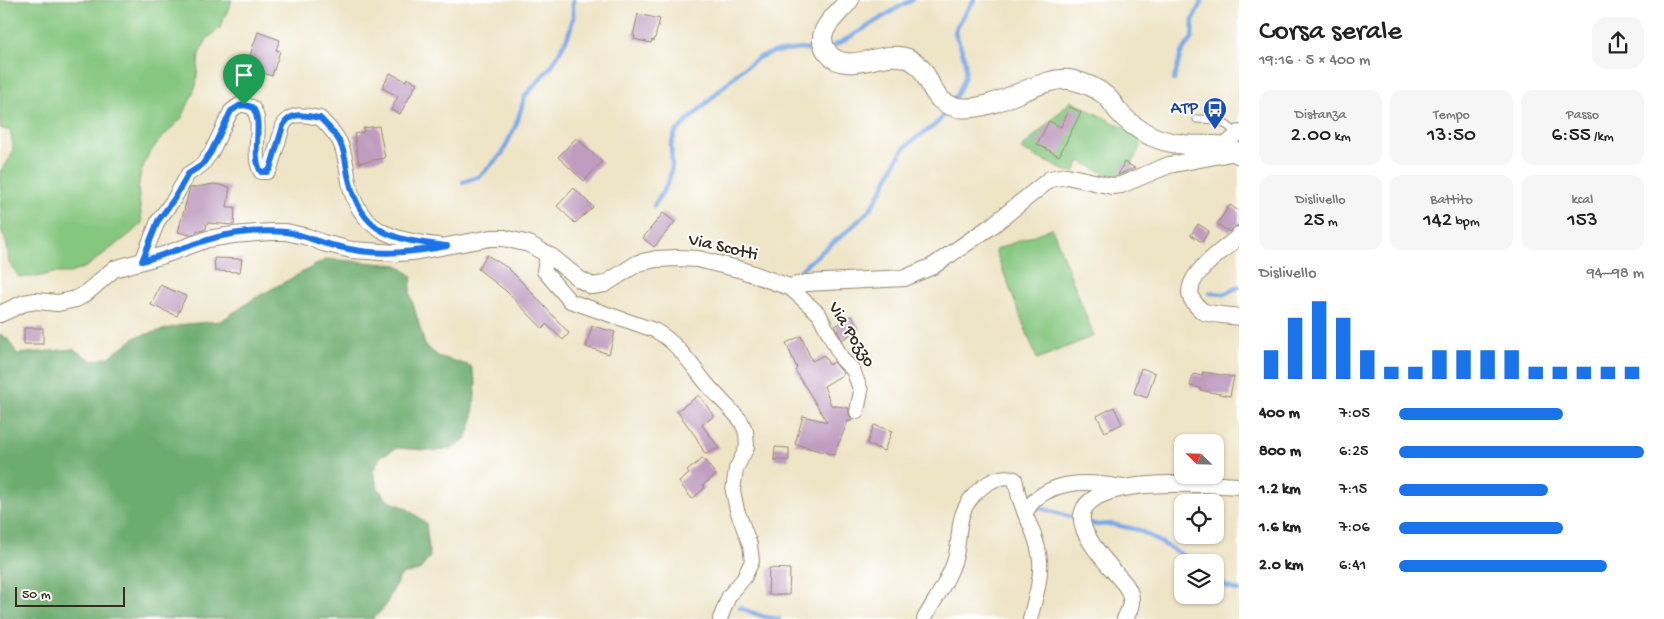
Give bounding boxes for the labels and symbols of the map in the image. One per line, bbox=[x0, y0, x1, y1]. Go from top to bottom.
pin bbox=[223, 54, 265, 105]
bus stop icon: ATP bbox=[1202, 96, 1228, 130]
place label: ATP bbox=[1171, 99, 1199, 120]
street label: Via Scotti bbox=[685, 230, 760, 266]
street label: Via Pozzo bbox=[822, 298, 879, 371]
north arrow bbox=[1174, 434, 1224, 484]
scale bar bbox=[15, 584, 125, 607]

